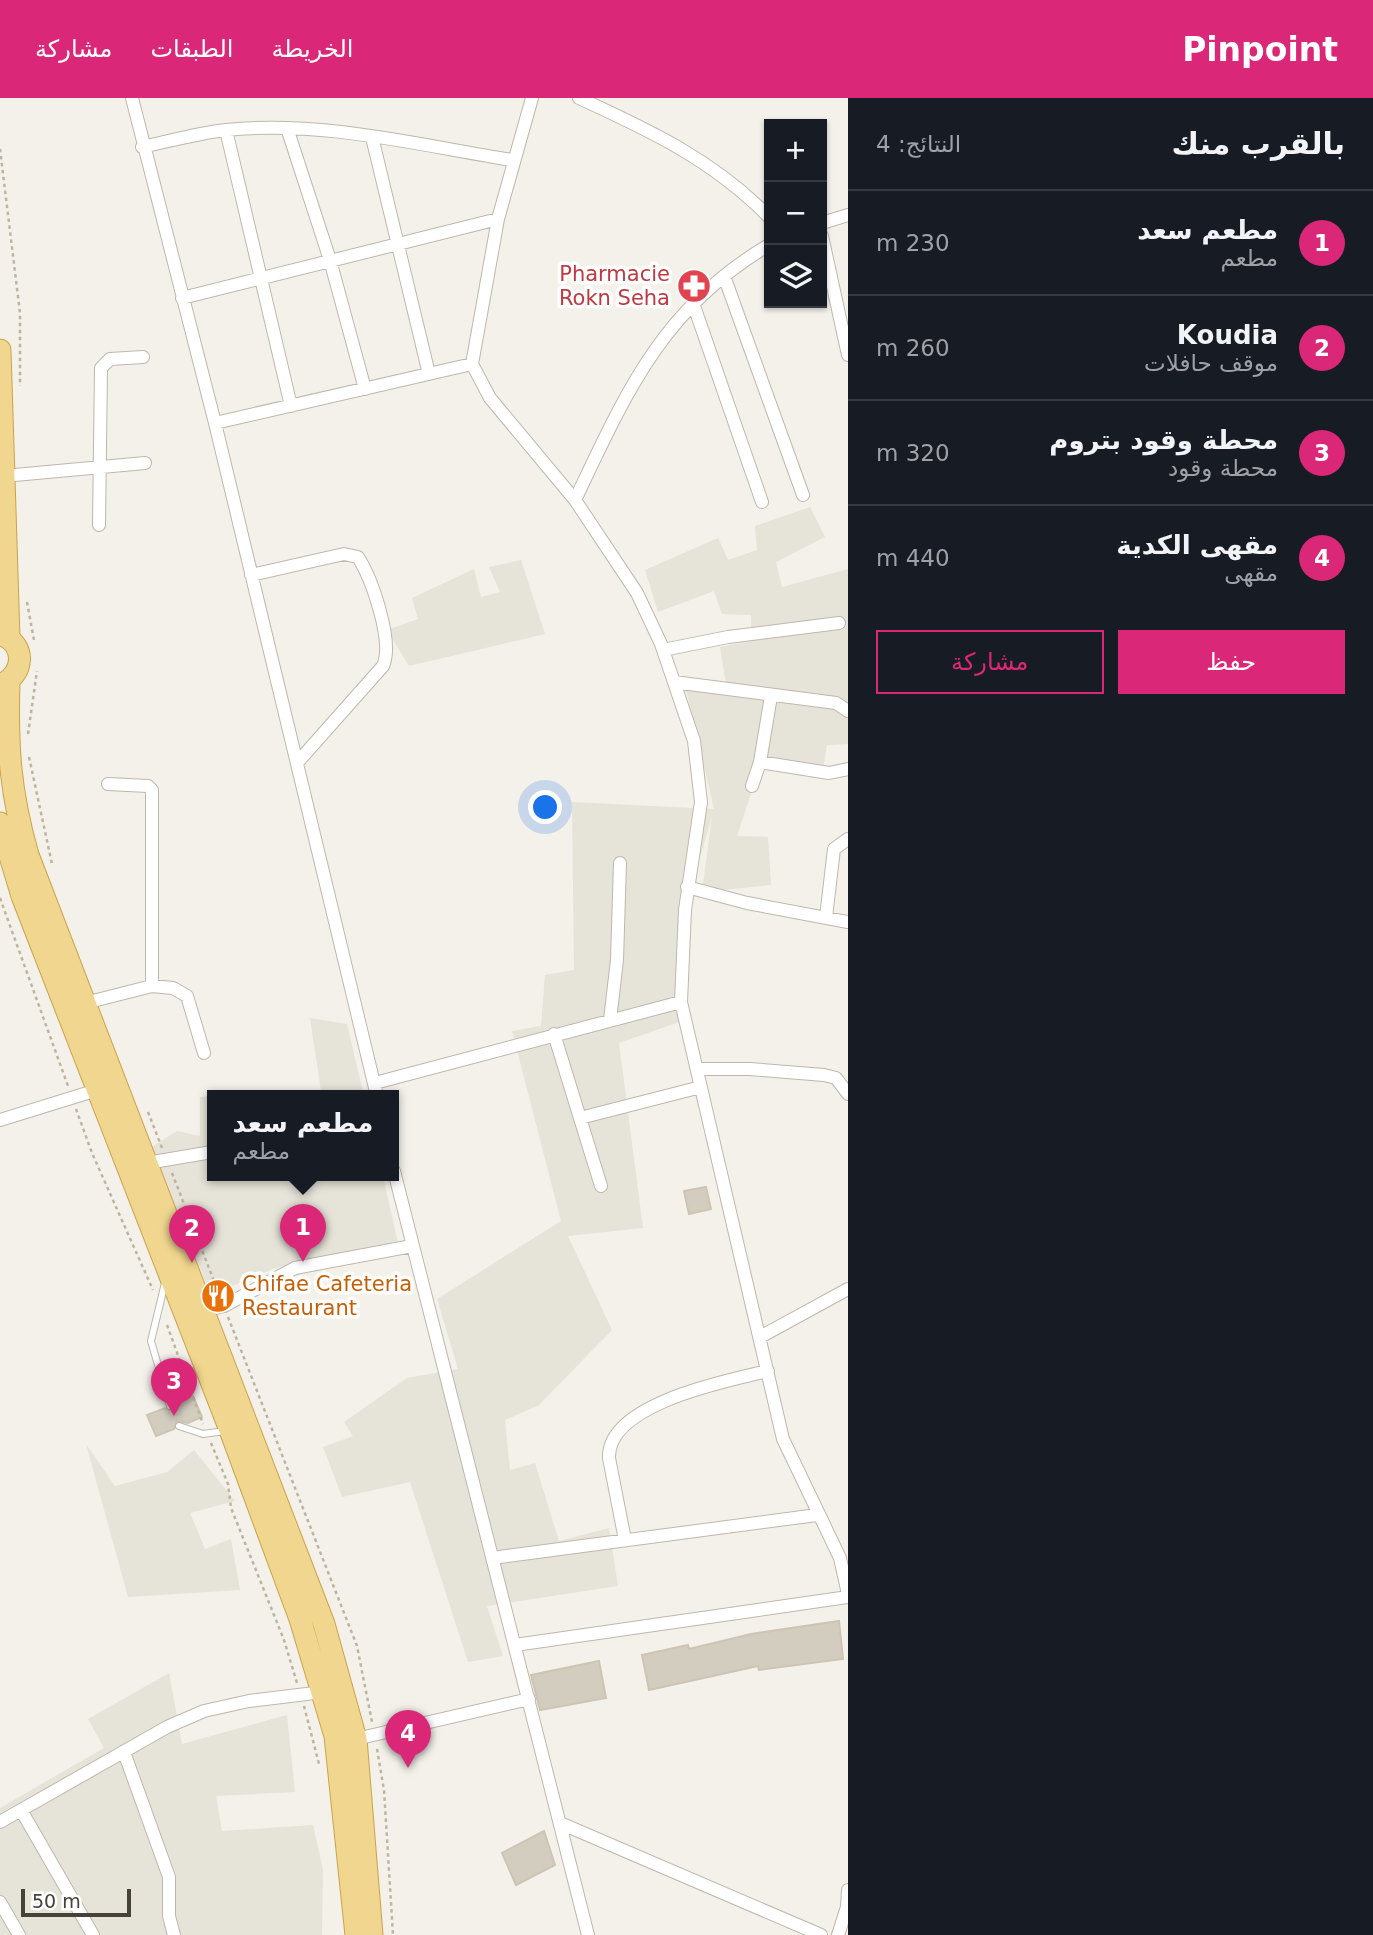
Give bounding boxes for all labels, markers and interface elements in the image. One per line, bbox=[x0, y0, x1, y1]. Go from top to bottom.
text: Pinpoint bbox=[1182, 30, 1338, 69]
text: مشاركة bbox=[35, 35, 112, 63]
text: الطبقات bbox=[150, 35, 233, 63]
text: الخريطة bbox=[271, 35, 353, 63]
map controls bbox=[764, 119, 827, 308]
button: + bbox=[764, 119, 827, 182]
text: بالقرب منك bbox=[1172, 126, 1345, 161]
text: النتائج: 4 bbox=[876, 131, 961, 157]
button: − bbox=[764, 182, 827, 245]
text: مطعم سعد bbox=[1137, 215, 1278, 245]
text: 230 m bbox=[876, 230, 950, 256]
text: 1 bbox=[1314, 230, 1330, 256]
button: layers bbox=[764, 245, 827, 308]
text: مطعم bbox=[1220, 245, 1278, 271]
place label: Pharmacie Rokn Seha bbox=[559, 262, 670, 310]
pharmacy icon: Pharmacie Rokn Seha bbox=[675, 267, 713, 305]
text: Koudia bbox=[1177, 320, 1278, 350]
text: 260 m bbox=[876, 335, 950, 361]
text: 2 bbox=[1314, 335, 1330, 361]
text: موقف حافلات bbox=[1144, 350, 1278, 376]
text: محطة وقود بتروم bbox=[1049, 425, 1278, 455]
text: 320 m bbox=[876, 440, 950, 466]
text: 3 bbox=[1314, 440, 1330, 466]
text: محطة وقود bbox=[1168, 455, 1278, 481]
text: مقهى الكدية bbox=[1116, 530, 1278, 560]
text: 440 m bbox=[876, 545, 950, 571]
text: 4 bbox=[1314, 545, 1330, 571]
text: مقهى bbox=[1224, 560, 1278, 586]
button: مشاركة bbox=[876, 630, 1104, 694]
button: حفظ bbox=[1118, 630, 1345, 694]
your location bbox=[528, 790, 562, 824]
popup bbox=[207, 1090, 399, 1181]
text: مطعم سعد bbox=[233, 1108, 373, 1138]
text: مطعم bbox=[233, 1138, 290, 1164]
pin: 1 bbox=[280, 1204, 326, 1262]
pin: 2 bbox=[169, 1205, 215, 1263]
place label: Chifae Cafeteria Restaurant bbox=[242, 1272, 412, 1320]
restaurant icon: Chifae Cafeteria Restaurant bbox=[199, 1277, 237, 1315]
pin: 3 bbox=[151, 1358, 197, 1416]
pin: 4 bbox=[385, 1710, 431, 1768]
scale bar bbox=[21, 1886, 131, 1918]
text: 50 m bbox=[32, 1890, 81, 1912]

